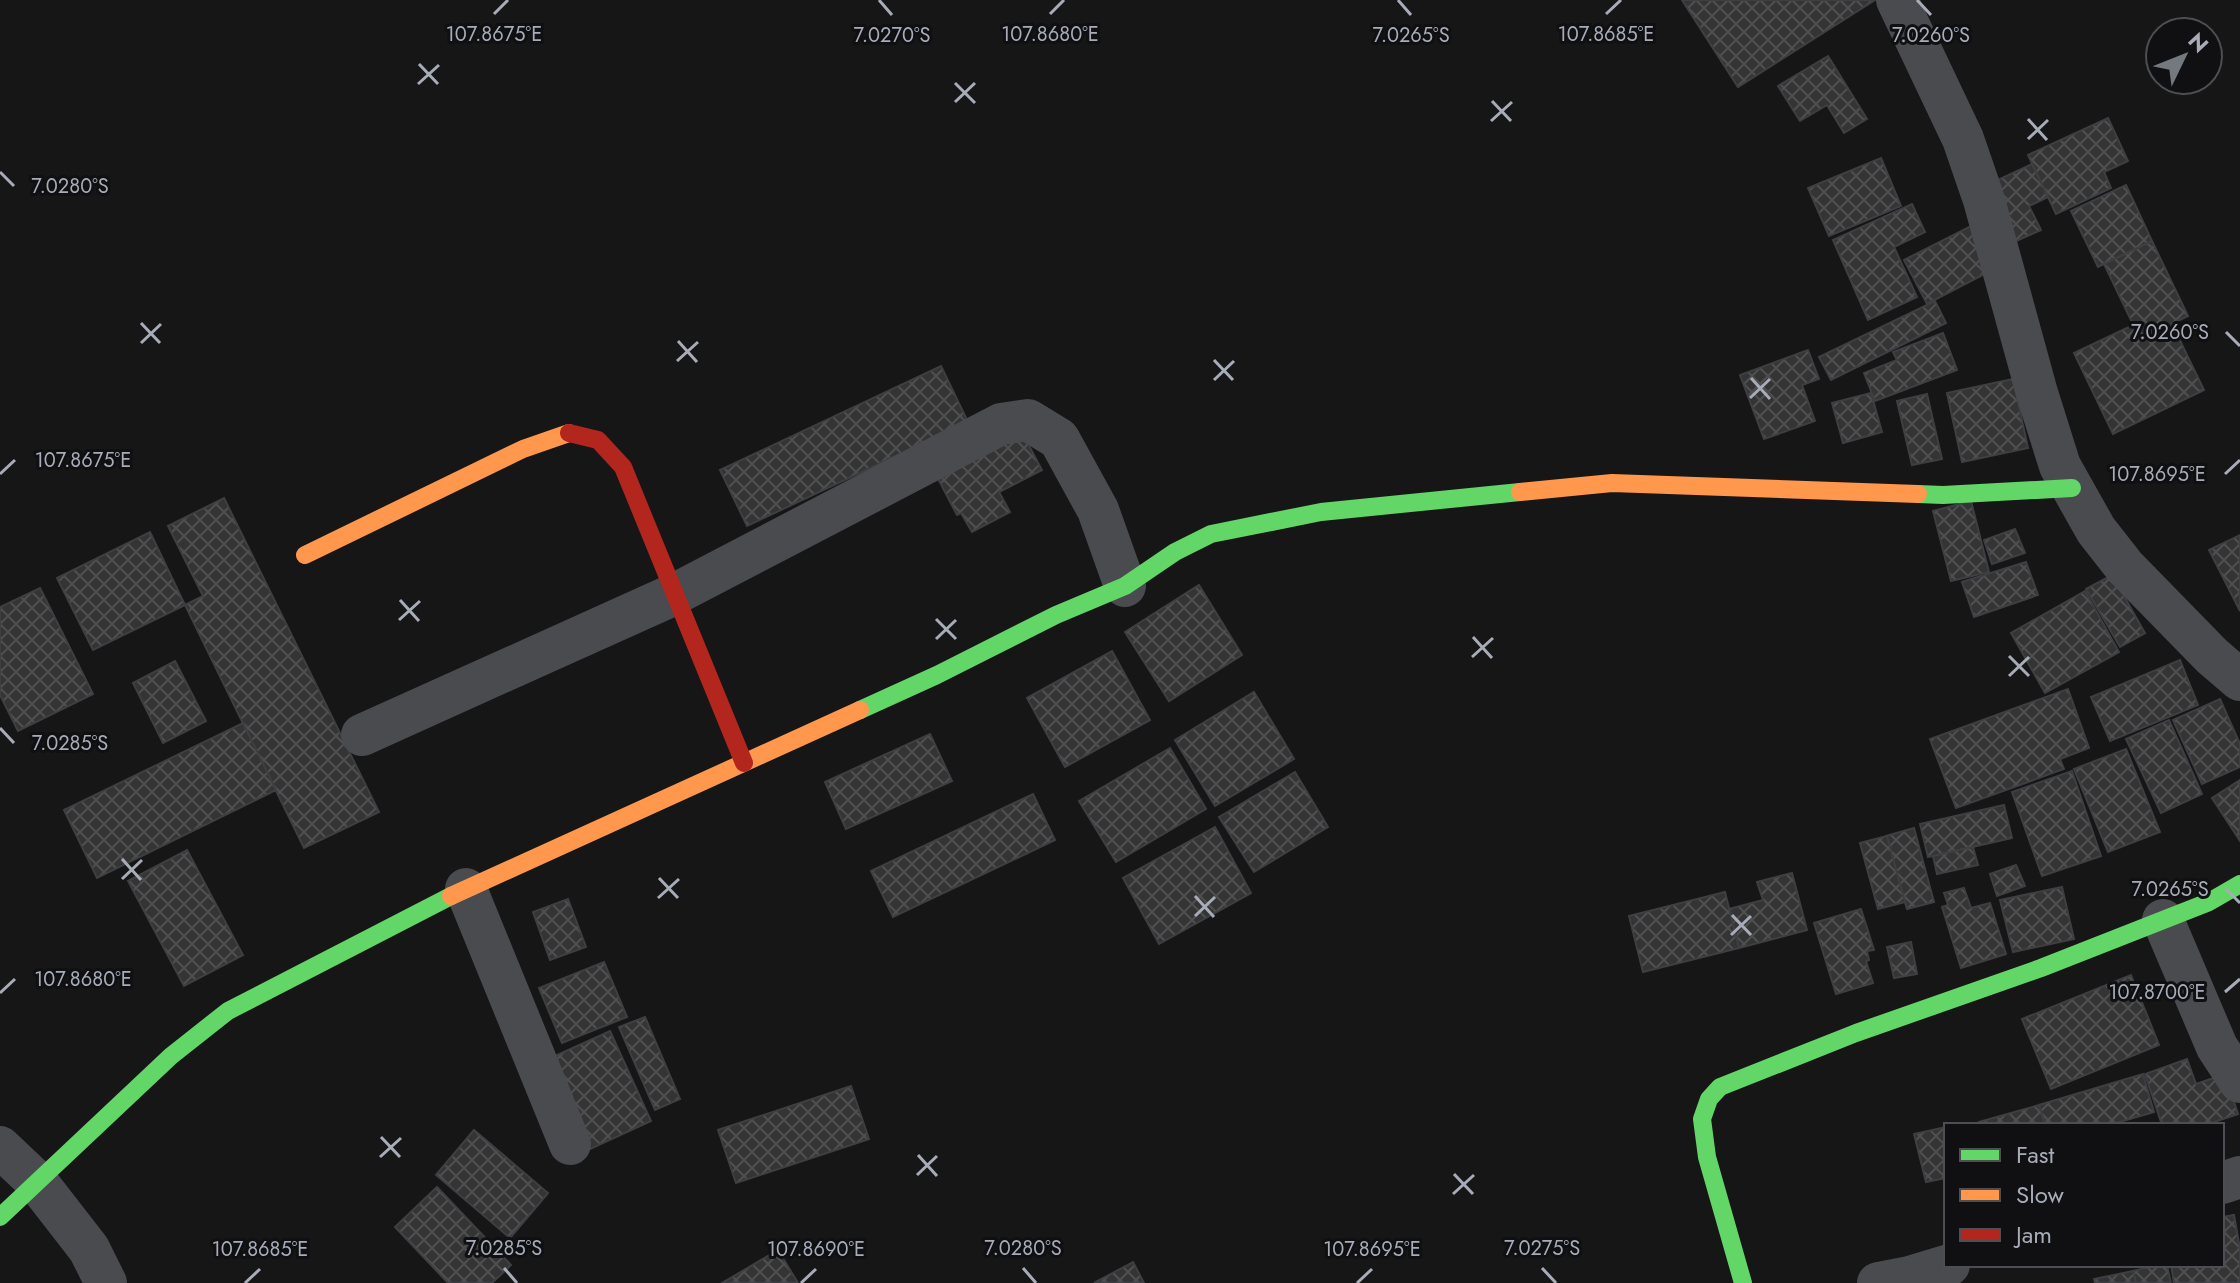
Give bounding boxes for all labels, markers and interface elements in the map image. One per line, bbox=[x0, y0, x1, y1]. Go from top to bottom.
north arrow bbox=[2144, 16, 2224, 96]
text: 107.8675°E bbox=[446, 20, 542, 49]
text: 107.8680°E bbox=[1001, 20, 1099, 49]
text: 107.8685°E bbox=[1558, 20, 1654, 49]
text: 7.0270°S bbox=[854, 21, 930, 50]
text: 7.0265°S bbox=[1372, 21, 1450, 50]
text: 7.0260°S bbox=[1892, 21, 1970, 50]
text: N bbox=[2181, 25, 2216, 60]
text: 7.0280°S bbox=[31, 172, 109, 201]
text: 7.0260°S bbox=[2131, 318, 2209, 347]
text: 107.8675°E bbox=[35, 446, 131, 475]
text: 107.8695°E bbox=[2108, 460, 2206, 489]
text: 7.0285°S bbox=[32, 729, 108, 758]
text: 7.0265°S bbox=[2131, 875, 2209, 904]
text: 107.8680°E bbox=[34, 965, 132, 994]
text: 107.8700°E bbox=[2108, 978, 2206, 1007]
legend bbox=[1944, 1123, 2224, 1267]
text: Fast bbox=[2016, 1137, 2054, 1172]
text: Slow bbox=[2016, 1177, 2064, 1212]
text: Jam bbox=[2013, 1217, 2052, 1252]
text: 7.0285°S bbox=[466, 1234, 542, 1263]
text: 7.0280°S bbox=[984, 1234, 1062, 1263]
text: 7.0275°S bbox=[1504, 1234, 1580, 1263]
text: 107.8685°E bbox=[212, 1235, 308, 1264]
text: 107.8690°E bbox=[767, 1235, 865, 1264]
text: 107.8695°E bbox=[1323, 1235, 1421, 1264]

